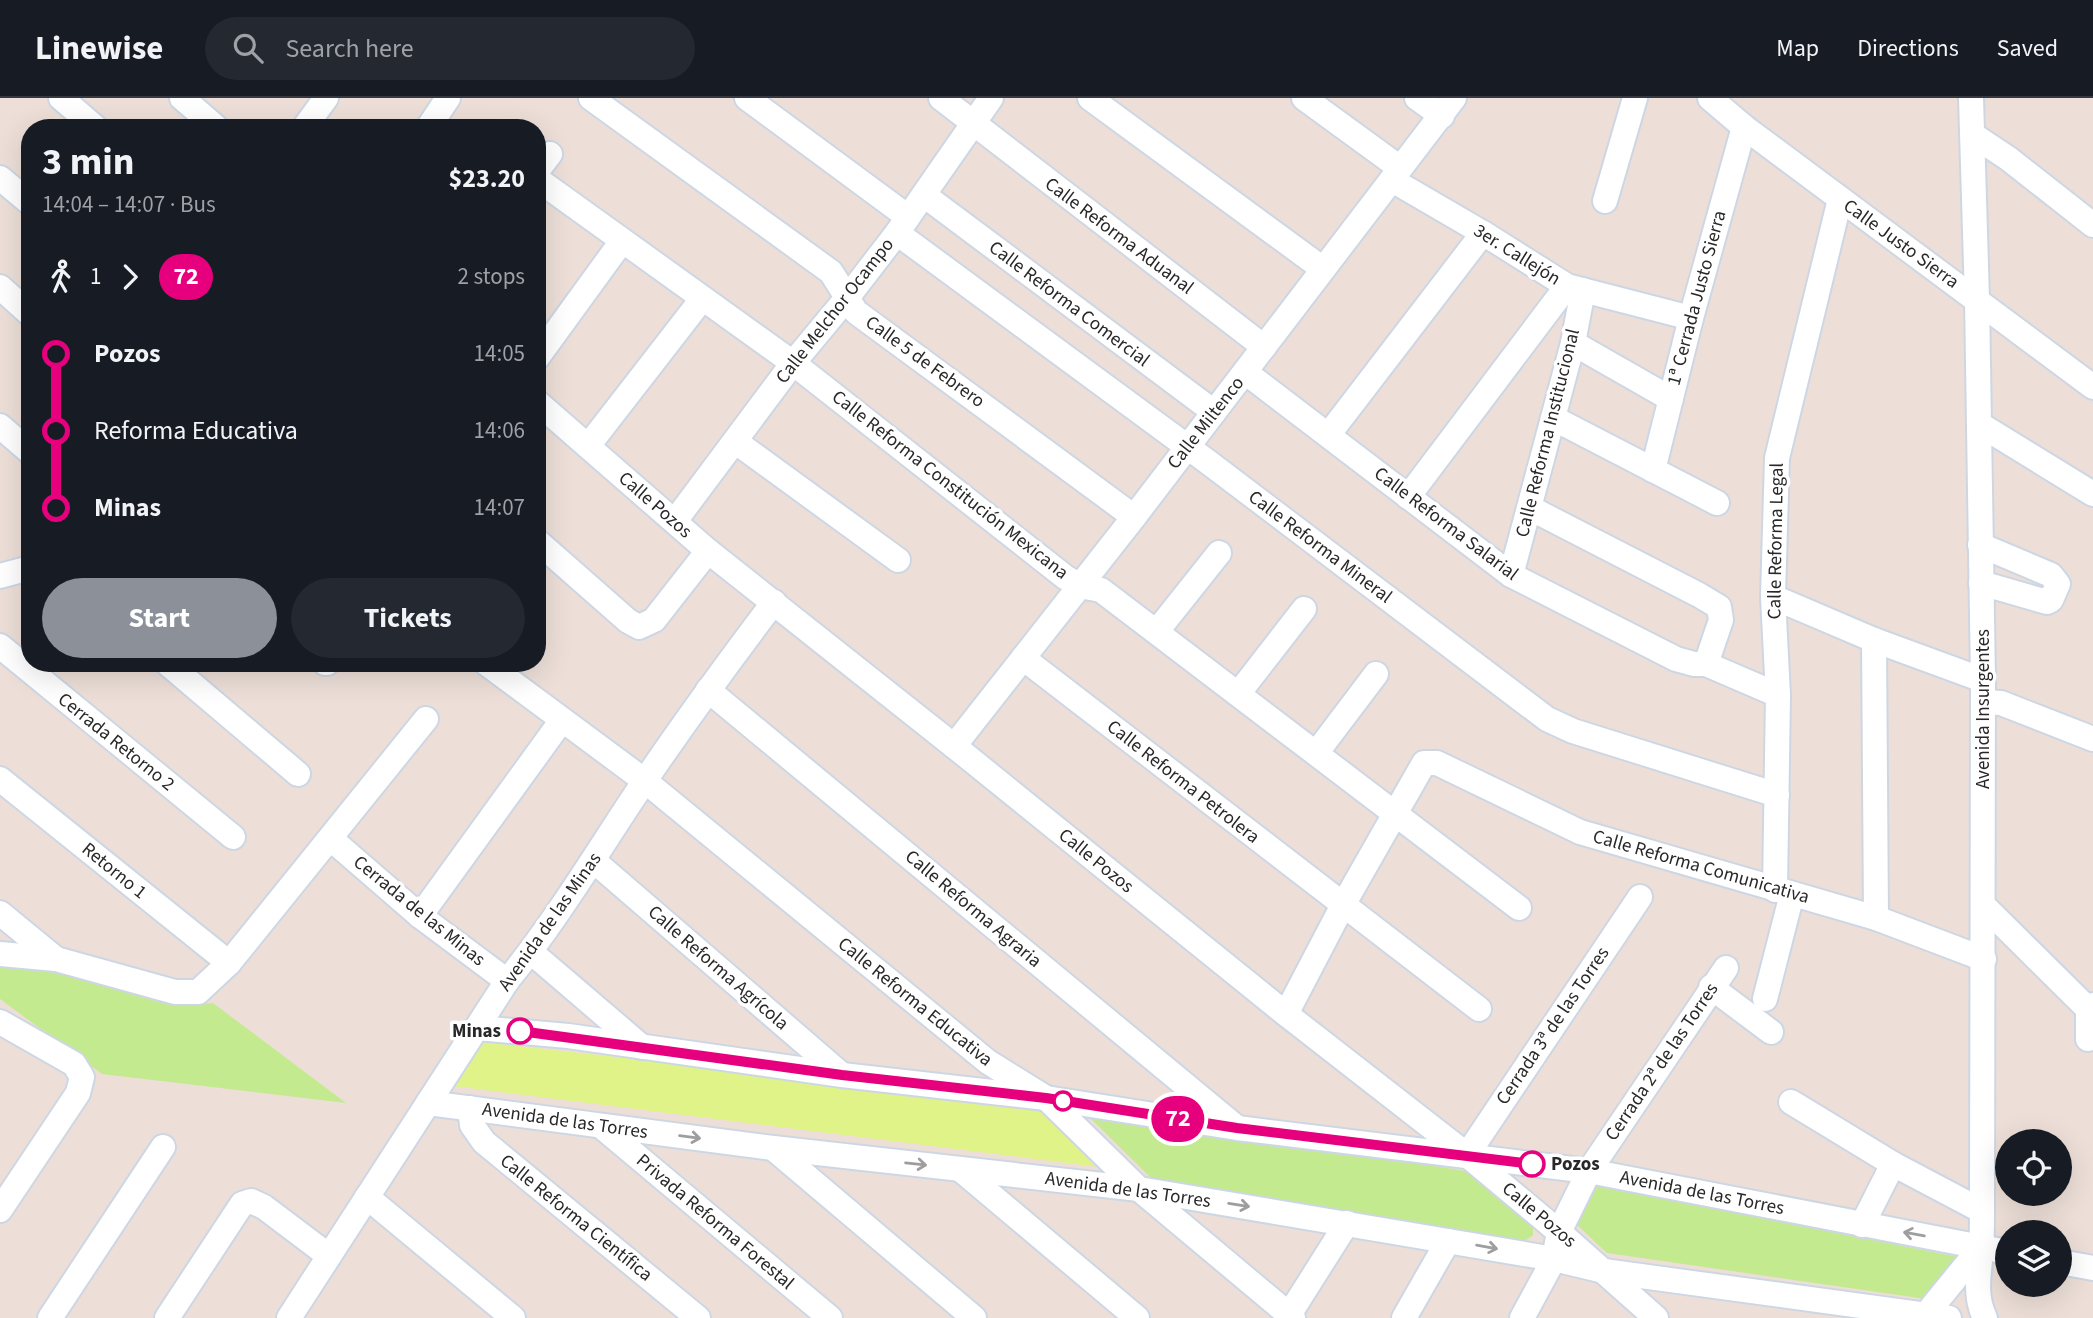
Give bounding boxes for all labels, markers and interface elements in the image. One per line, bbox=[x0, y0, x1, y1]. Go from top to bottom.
search box bbox=[205, 17, 695, 80]
text: Linewise bbox=[35, 25, 163, 72]
icon: search bbox=[229, 29, 267, 67]
text: Search here bbox=[285, 30, 414, 67]
text: Map bbox=[1776, 31, 1819, 66]
text: Directions bbox=[1857, 31, 1959, 66]
text: Saved bbox=[1997, 31, 2058, 66]
text: 3 min bbox=[42, 135, 134, 189]
text: $23.20 bbox=[449, 160, 525, 197]
street label: Calle Reforma Aduanal bbox=[1039, 171, 1199, 301]
text: 14:04 – 14:07 · Bus bbox=[42, 188, 216, 221]
street label: Calle Justo Sierra bbox=[1838, 193, 1964, 295]
street label: 1ª Cerrada Justo Sierra bbox=[1661, 208, 1733, 388]
street label: 3er. Callejón bbox=[1468, 218, 1566, 292]
street label: Calle Melchor Ocampo bbox=[769, 232, 901, 390]
street label: Calle Reforma Comercial bbox=[983, 234, 1155, 374]
icon: walk bbox=[42, 258, 80, 296]
icon: forward bbox=[111, 258, 149, 296]
text: 72 bbox=[173, 259, 199, 294]
text: 1 bbox=[90, 260, 101, 293]
text: 2 stops bbox=[458, 260, 525, 293]
street label: Calle 5 de Febrero bbox=[860, 309, 990, 415]
street label: Calle Reforma Institucional bbox=[1509, 326, 1587, 540]
text: Pozos bbox=[94, 335, 161, 372]
text: 14:05 bbox=[474, 337, 525, 370]
street label: Calle Miltenco bbox=[1161, 371, 1251, 475]
street label: Calle Reforma Constitución Mexicana bbox=[826, 384, 1074, 586]
text: Reforma Educativa bbox=[94, 412, 298, 449]
text: 14:06 bbox=[474, 414, 525, 447]
street label: Calle Reforma Salarial bbox=[1368, 461, 1524, 587]
street label: Calle Reforma Legal bbox=[1761, 462, 1791, 620]
street label: Calle Pozos bbox=[612, 465, 698, 545]
street label: Calle Reforma Mineral bbox=[1243, 484, 1398, 610]
text: Minas bbox=[94, 489, 161, 526]
text: 14:07 bbox=[474, 491, 525, 524]
button: Start bbox=[42, 578, 277, 658]
button: Tickets bbox=[291, 578, 525, 658]
street label: Avenida Insurgentes bbox=[1970, 629, 1997, 789]
street label: Cerrada Retorno 2 bbox=[52, 686, 180, 798]
street label: Calle Reforma Petrolera bbox=[1101, 714, 1265, 850]
street label: Calle Pozos bbox=[1053, 822, 1139, 900]
street label: Calle Reforma Comunicativa bbox=[1590, 823, 1812, 911]
street label: Retorno 1 bbox=[76, 836, 152, 906]
street label: Calle Reforma Agraria bbox=[899, 844, 1047, 974]
street label: Avenida de las Minas bbox=[492, 847, 608, 997]
street label: Cerrada de las Minas bbox=[347, 849, 491, 973]
street label: Calle Reforma Agrícola bbox=[642, 899, 794, 1037]
street label: Calle Reforma Educativa bbox=[832, 931, 998, 1073]
street label: Cerrada 3ª de las Torres bbox=[1490, 941, 1616, 1111]
street label: Cerrada 2ª de las Torres bbox=[1599, 977, 1725, 1147]
place label: Minas bbox=[452, 1018, 501, 1045]
marker: Minas bbox=[507, 1018, 533, 1044]
unlabelled marker bbox=[1053, 1091, 1073, 1111]
street label: Avenida de las Torres bbox=[480, 1096, 650, 1146]
line badge: 72 bbox=[1146, 1096, 1210, 1142]
text: 72 bbox=[1165, 1101, 1191, 1136]
map controls bbox=[1995, 1129, 2072, 1297]
button: locate bbox=[1995, 1129, 2072, 1206]
one-way arrow bbox=[678, 1131, 701, 1144]
street label: Calle Reforma Científica bbox=[494, 1148, 658, 1288]
street label: Privada Reforma Forestal bbox=[630, 1148, 800, 1296]
marker: Pozos bbox=[1519, 1151, 1545, 1177]
place label: Pozos bbox=[1551, 1151, 1600, 1178]
one-way arrow bbox=[904, 1158, 927, 1171]
street label: Avenida de las Torres bbox=[1617, 1164, 1787, 1222]
street label: Avenida de las Torres bbox=[1043, 1165, 1213, 1215]
street label: Calle Pozos bbox=[1496, 1176, 1582, 1254]
one-way arrow bbox=[1227, 1199, 1250, 1212]
button: layers bbox=[1995, 1220, 2072, 1297]
one-way arrow bbox=[1903, 1227, 1926, 1240]
one-way arrow bbox=[1475, 1241, 1498, 1255]

